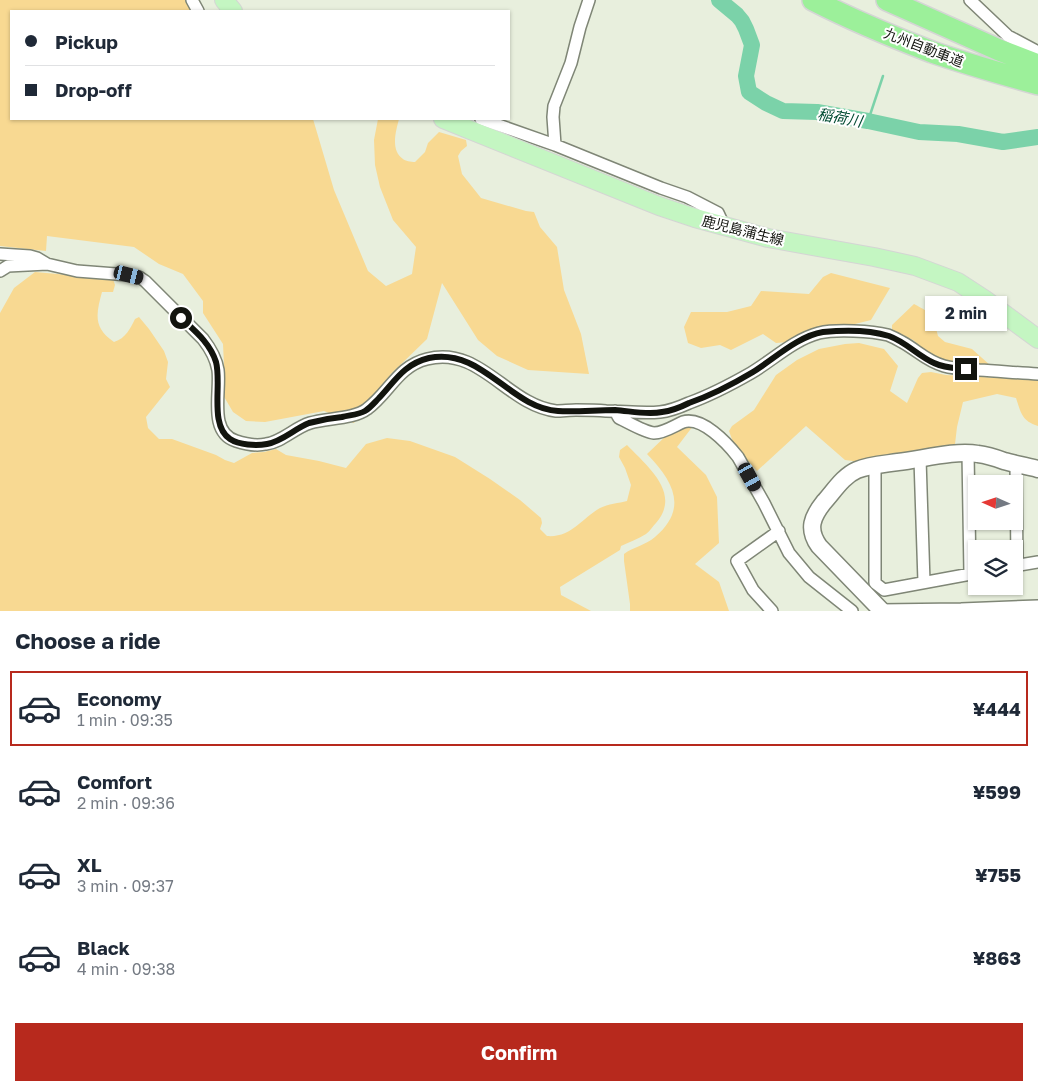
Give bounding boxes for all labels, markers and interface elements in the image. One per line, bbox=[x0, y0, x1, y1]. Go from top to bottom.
street label: 九州自動車道 bbox=[882, 24, 966, 70]
text: Pickup bbox=[55, 30, 118, 53]
text: Drop-off bbox=[55, 78, 132, 101]
water label: 稲荷川 bbox=[816, 104, 866, 130]
street label: 鹿児島蒲生線 bbox=[700, 212, 786, 248]
car bbox=[112, 264, 145, 286]
callout: 2 min bbox=[925, 296, 1007, 332]
text: 2 min bbox=[945, 303, 987, 323]
route start bbox=[170, 307, 192, 329]
route end bbox=[955, 358, 977, 380]
car bbox=[736, 460, 763, 494]
north arrow bbox=[968, 475, 1022, 530]
map controls bbox=[968, 475, 1023, 595]
button: layers bbox=[968, 540, 1023, 595]
text: Choose a ride bbox=[15, 627, 161, 654]
icon: car bbox=[17, 686, 62, 731]
text: Economy bbox=[77, 687, 162, 710]
text: ¥444 bbox=[973, 697, 1021, 720]
text: 1 min · 09:35 bbox=[77, 710, 173, 730]
icon: car bbox=[17, 769, 62, 814]
text: Comfort bbox=[77, 770, 152, 793]
text: ¥599 bbox=[973, 780, 1021, 803]
text: 2 min · 09:36 bbox=[77, 793, 175, 813]
icon: car bbox=[17, 852, 62, 897]
text: XL bbox=[77, 853, 102, 876]
text: ¥755 bbox=[975, 863, 1021, 886]
text: 3 min · 09:37 bbox=[77, 876, 174, 896]
icon: car bbox=[17, 935, 62, 980]
text: Black bbox=[77, 936, 130, 959]
text: ¥863 bbox=[973, 946, 1021, 969]
text: 4 min · 09:38 bbox=[77, 959, 175, 979]
button: Confirm bbox=[15, 1023, 1023, 1081]

